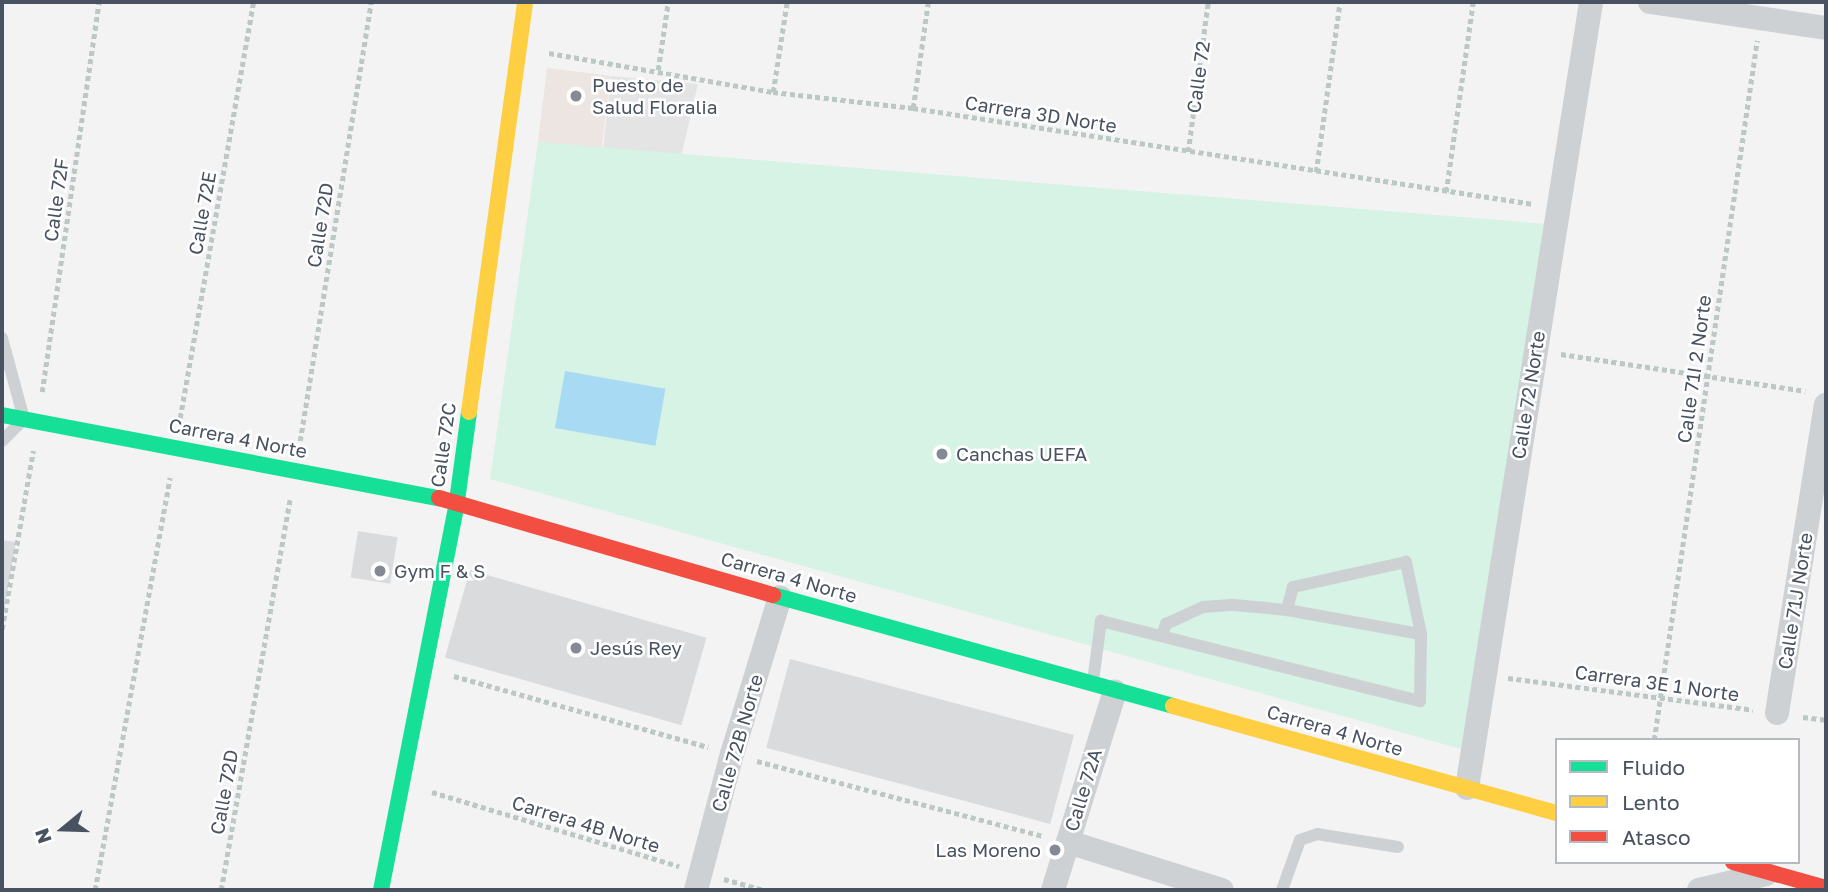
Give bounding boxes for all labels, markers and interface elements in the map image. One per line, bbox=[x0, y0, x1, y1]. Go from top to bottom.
street label: Calle 72 bbox=[1182, 40, 1214, 114]
place label: Puesto de Salud Floralia bbox=[592, 74, 717, 118]
marker: Puesto de Salud Floralia bbox=[566, 86, 586, 106]
street label: Carrera 3D Norte bbox=[963, 91, 1119, 137]
street label: Calle 72F bbox=[39, 157, 73, 243]
street label: Calle 72E bbox=[183, 170, 221, 256]
street label: Calle 72D bbox=[302, 181, 338, 269]
street label: Calle 71I 2 Norte bbox=[1672, 293, 1716, 445]
street label: Calle 72 Norte bbox=[1507, 329, 1549, 461]
street label: Calle 72C bbox=[426, 401, 460, 489]
street label: Carrera 4 Norte bbox=[167, 413, 309, 463]
place label: Canchas UEFA bbox=[956, 443, 1087, 465]
marker: Canchas UEFA bbox=[934, 446, 950, 462]
street label: Calle 71J Norte bbox=[1773, 531, 1817, 671]
street label: Carrera 4 Norte bbox=[718, 547, 860, 607]
place label: Gym F & S bbox=[394, 560, 485, 582]
marker: Gym F & S bbox=[372, 563, 388, 579]
place label: Jesús Rey bbox=[590, 637, 682, 659]
marker: Jesús Rey bbox=[568, 640, 584, 656]
street label: Carrera 3E 1 Norte bbox=[1573, 660, 1741, 706]
street label: Calle 72B Norte bbox=[706, 672, 768, 814]
street label: Carrera 4 Norte bbox=[1264, 700, 1406, 760]
legend bbox=[1555, 738, 1800, 864]
street label: Calle 72A bbox=[1060, 746, 1106, 834]
street label: Calle 72D bbox=[205, 748, 243, 836]
text: Fluido bbox=[1622, 754, 1685, 780]
text: Lento bbox=[1622, 789, 1680, 815]
street label: Carrera 4B Norte bbox=[509, 791, 663, 857]
north arrow bbox=[28, 794, 98, 864]
text: Atasco bbox=[1622, 824, 1691, 850]
text: N bbox=[29, 825, 56, 847]
place label: Las Moreno bbox=[935, 839, 1041, 861]
marker: Las Moreno bbox=[1047, 842, 1063, 858]

